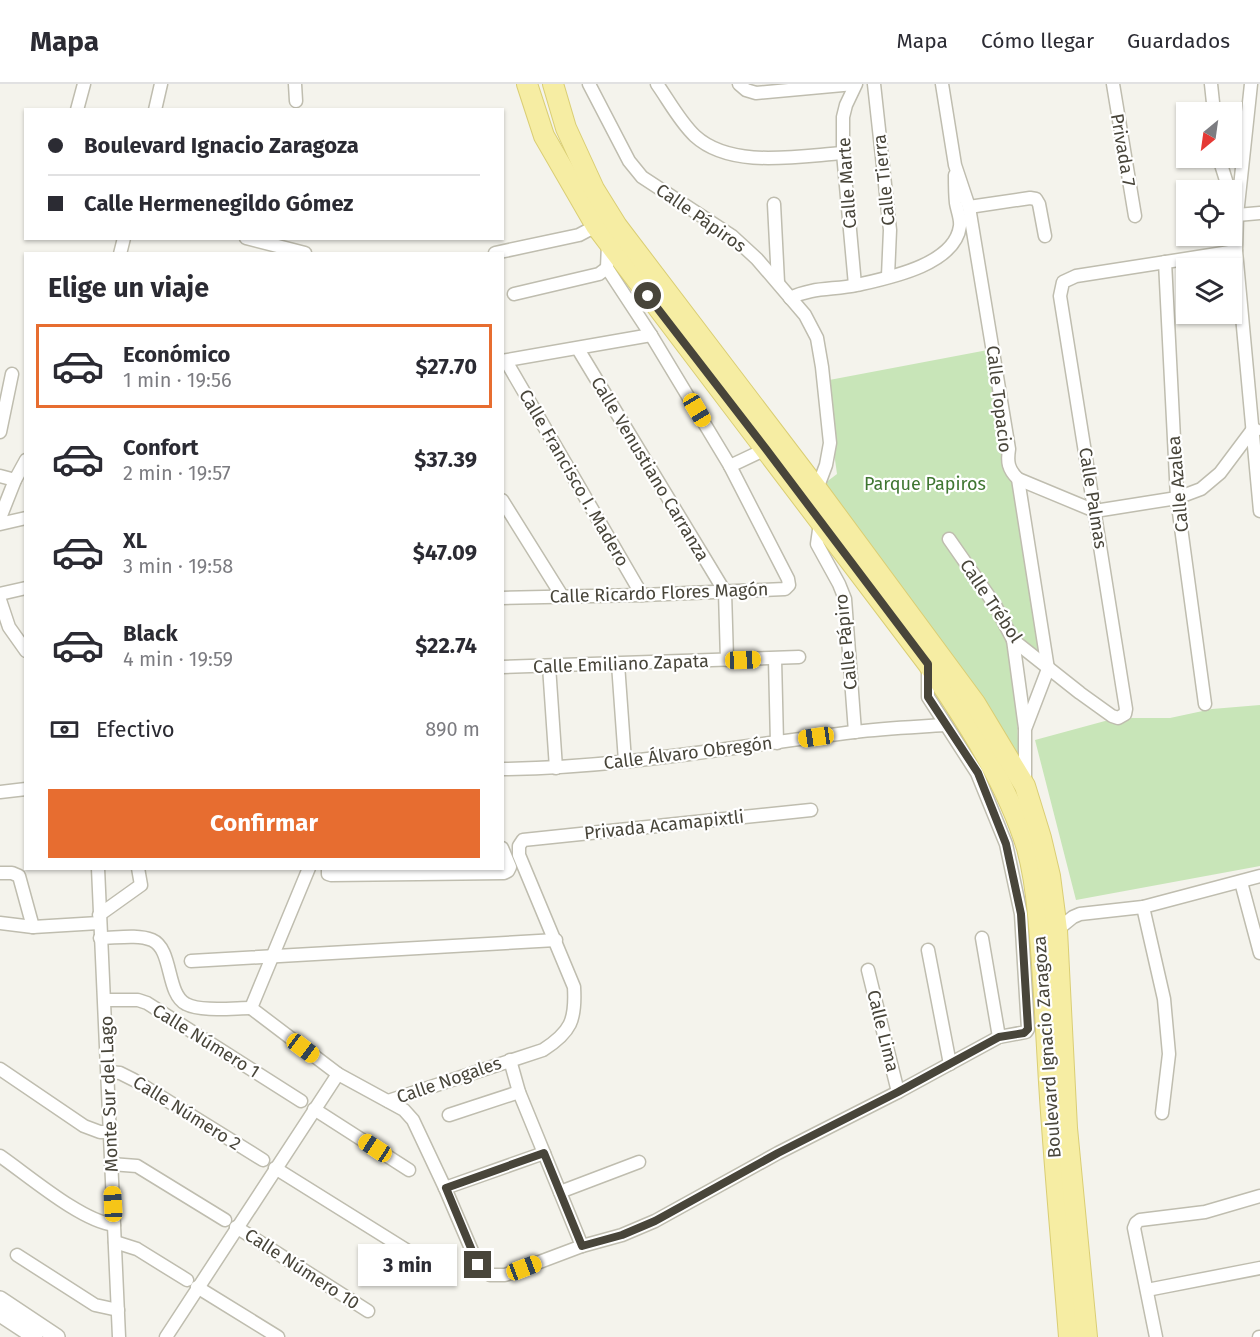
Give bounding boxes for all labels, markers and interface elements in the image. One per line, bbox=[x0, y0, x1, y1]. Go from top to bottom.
text: Mapa bbox=[30, 25, 99, 58]
text: Mapa bbox=[896, 28, 948, 54]
text: Cómo llegar bbox=[981, 28, 1094, 54]
text: Guardados bbox=[1127, 28, 1230, 54]
north arrow bbox=[1176, 102, 1242, 168]
map controls bbox=[1176, 102, 1242, 324]
street label: Privada 7 bbox=[1106, 112, 1140, 188]
text: Boulevard Ignacio Zaragoza bbox=[84, 132, 359, 159]
street label: Calle Tierra bbox=[868, 133, 900, 227]
street label: Calle Marte bbox=[833, 137, 861, 229]
street label: Calle Pápiros bbox=[652, 179, 750, 257]
button: locate bbox=[1176, 180, 1242, 246]
text: Calle Hermenegildo Gómez bbox=[84, 190, 353, 217]
button: layers bbox=[1176, 258, 1242, 324]
text: Elige un viaje bbox=[48, 272, 209, 304]
route start bbox=[634, 282, 661, 309]
icon: car bbox=[51, 339, 105, 393]
text: Económico bbox=[123, 341, 230, 368]
street label: Calle Topacio bbox=[982, 344, 1016, 454]
text: $27.70 bbox=[415, 353, 477, 380]
text: 1 min · 19:56 bbox=[123, 368, 232, 392]
street label: Calle Venustiano Carranza bbox=[586, 373, 714, 565]
street label: Calle Francisco I. Madero bbox=[514, 386, 634, 570]
car bbox=[680, 390, 714, 430]
icon: car bbox=[51, 432, 105, 486]
text: Confort bbox=[123, 434, 199, 461]
street label: Calle Azalea bbox=[1163, 435, 1193, 533]
text: $37.39 bbox=[414, 446, 477, 473]
street label: Calle Palmas bbox=[1074, 446, 1112, 550]
text: 2 min · 19:57 bbox=[123, 461, 231, 485]
park label: Parque Papiros bbox=[864, 473, 986, 495]
icon: car bbox=[51, 525, 105, 579]
text: XL bbox=[123, 527, 147, 554]
text: $47.09 bbox=[413, 539, 477, 566]
text: 3 min · 19:58 bbox=[123, 554, 233, 578]
street label: Calle Trébol bbox=[955, 555, 1027, 647]
street label: Calle Ricardo Flores Magón bbox=[549, 578, 769, 608]
street label: Calle Pápiro bbox=[830, 593, 862, 691]
icon: car bbox=[51, 618, 105, 672]
text: Black bbox=[123, 620, 178, 647]
text: $22.74 bbox=[415, 632, 477, 659]
text: 4 min · 19:59 bbox=[123, 647, 233, 671]
street label: Calle Emiliano Zapata bbox=[533, 650, 709, 678]
car bbox=[725, 650, 761, 670]
icon: cash bbox=[48, 713, 81, 746]
text: Efectivo bbox=[96, 716, 175, 743]
text: 890 m bbox=[425, 717, 480, 741]
car bbox=[797, 726, 835, 748]
street label: Calle Álvaro Obregón bbox=[602, 731, 773, 774]
button: Confirmar bbox=[48, 789, 480, 858]
street label: Privada Acamapixtli bbox=[583, 806, 745, 844]
street label: Boulevard Ignacio Zaragoza bbox=[1028, 935, 1066, 1159]
street label: Calle Lima bbox=[862, 988, 904, 1074]
street label: Calle Número 1 bbox=[148, 999, 264, 1083]
street label: Monte Sur del Lago bbox=[95, 1015, 123, 1173]
car bbox=[283, 1030, 323, 1066]
street label: Calle Nogales bbox=[394, 1052, 504, 1108]
street label: Calle Número 2 bbox=[129, 1071, 245, 1155]
car bbox=[355, 1131, 395, 1165]
car bbox=[103, 1186, 123, 1222]
street label: Calle Número 10 bbox=[241, 1224, 363, 1314]
callout: 3 min bbox=[358, 1244, 457, 1286]
route end bbox=[464, 1251, 491, 1278]
text: 3 min bbox=[383, 1253, 432, 1277]
car bbox=[504, 1253, 544, 1283]

